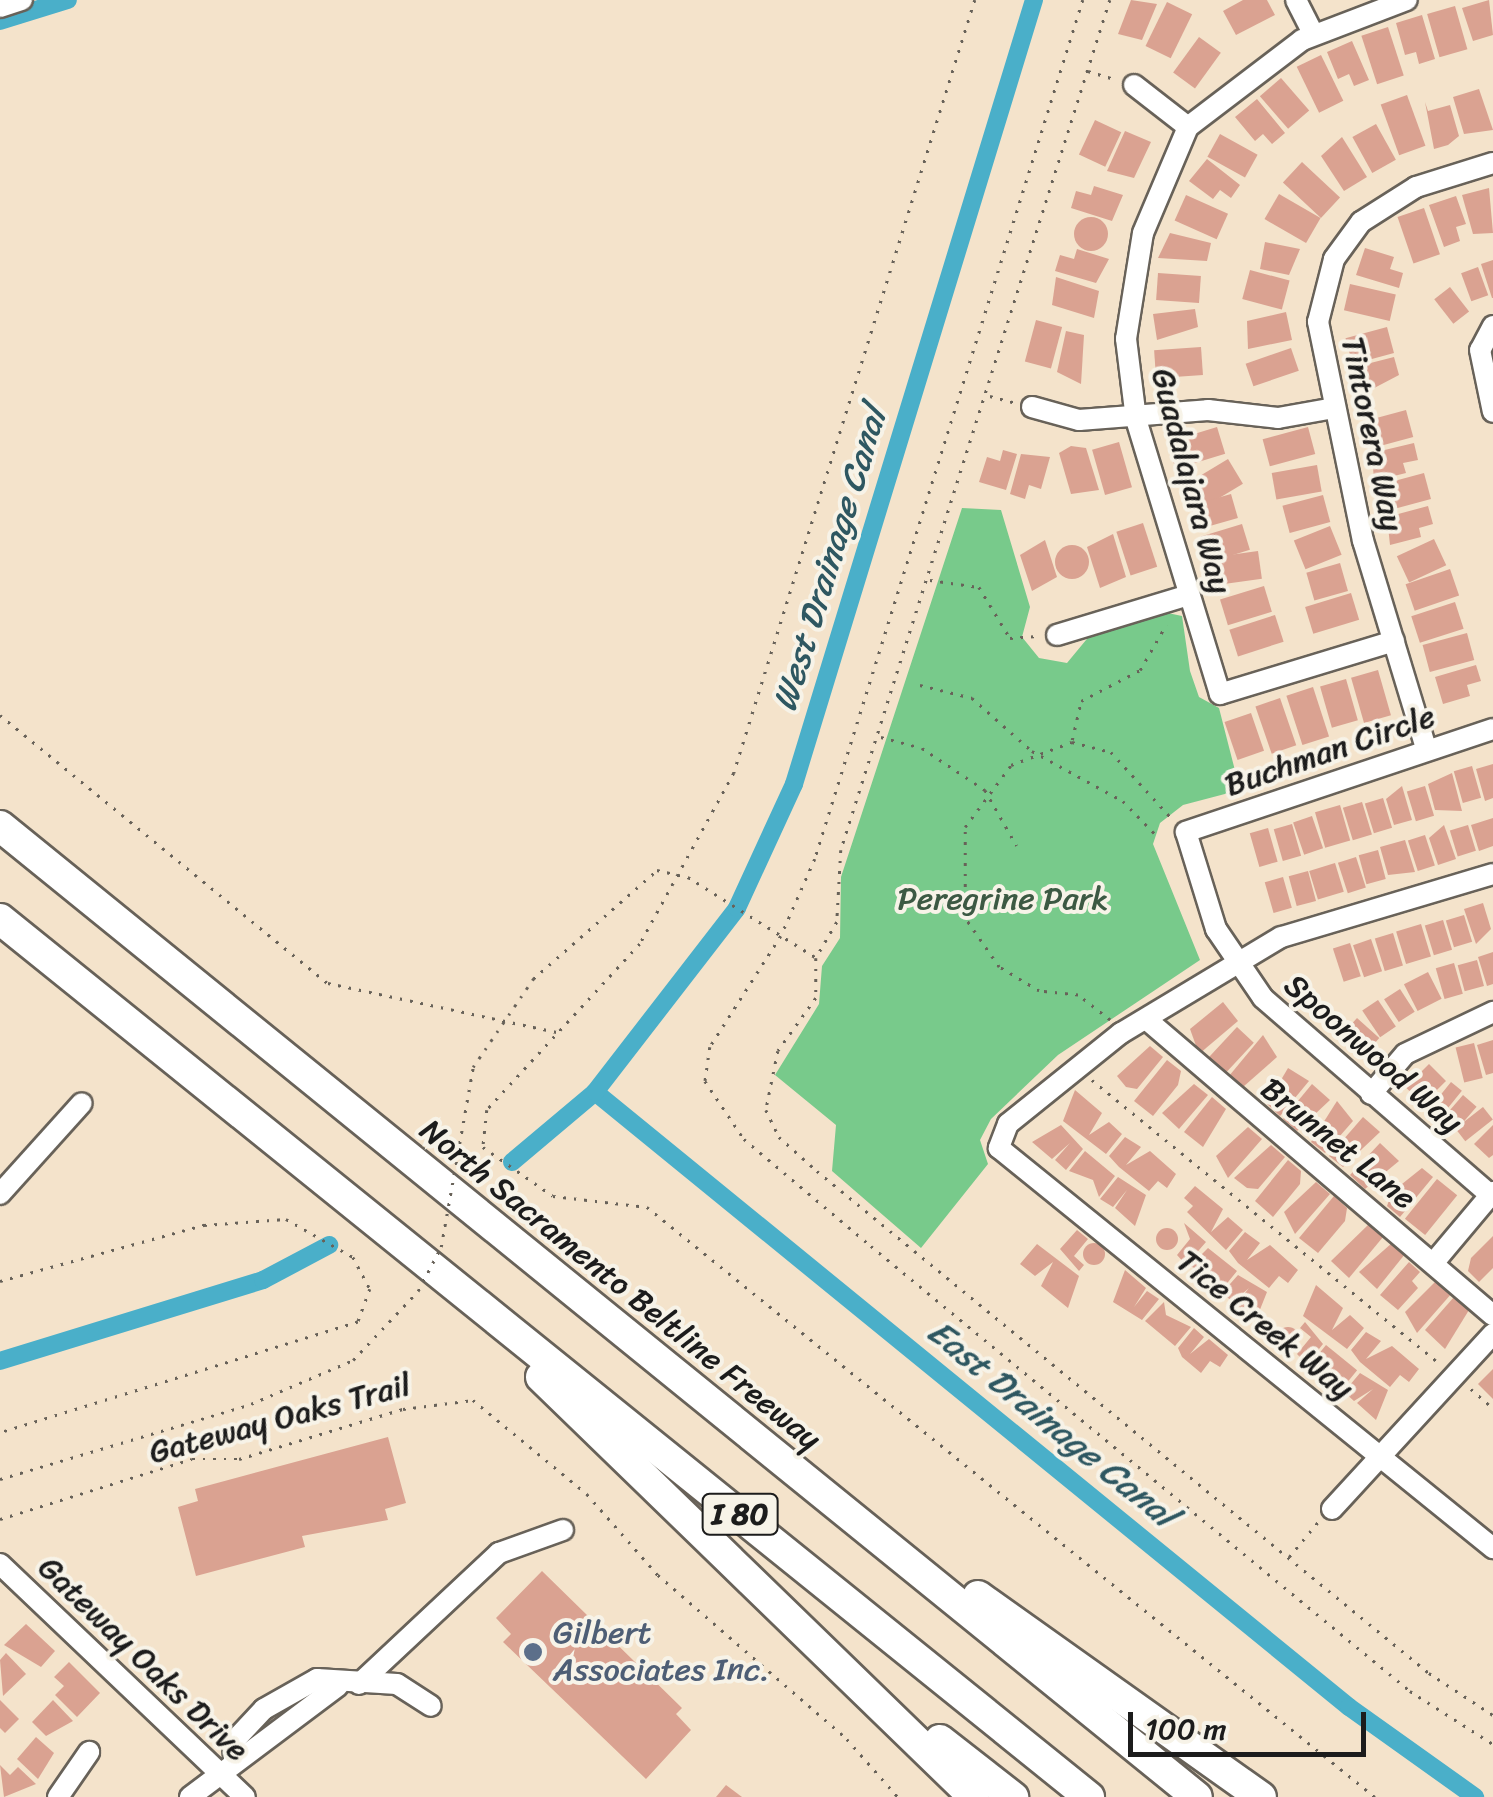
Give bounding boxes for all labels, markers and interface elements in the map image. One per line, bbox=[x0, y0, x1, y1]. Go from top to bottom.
street label: Tintorera Way bbox=[1333, 333, 1411, 535]
street label: Guadalajara Way bbox=[1142, 364, 1240, 598]
water label: West Drainage Canal bbox=[763, 402, 895, 716]
street label: Buchman Circle bbox=[1220, 697, 1440, 805]
park label: Peregrine Park bbox=[897, 880, 1109, 918]
street label: Spoonwood Way bbox=[1276, 966, 1470, 1142]
street label: Brunnet Lane bbox=[1253, 1070, 1423, 1218]
street label: North Sacramento Beltline Freeway bbox=[412, 1111, 828, 1459]
street label: Tice Creek Way bbox=[1169, 1242, 1361, 1408]
water label: East Drainage Canal bbox=[919, 1310, 1185, 1536]
street label: Gateway Oaks Trail bbox=[146, 1366, 414, 1472]
road number: I 80 bbox=[700, 1489, 780, 1539]
street label: Gateway Oaks Drive bbox=[29, 1548, 257, 1770]
place label: Gilbert Associates Inc. bbox=[553, 1615, 770, 1690]
marker: Gilbert Associates Inc. bbox=[522, 1641, 544, 1663]
scale bar bbox=[1133, 1692, 1370, 1754]
text: 100 m bbox=[1145, 1702, 1227, 1756]

